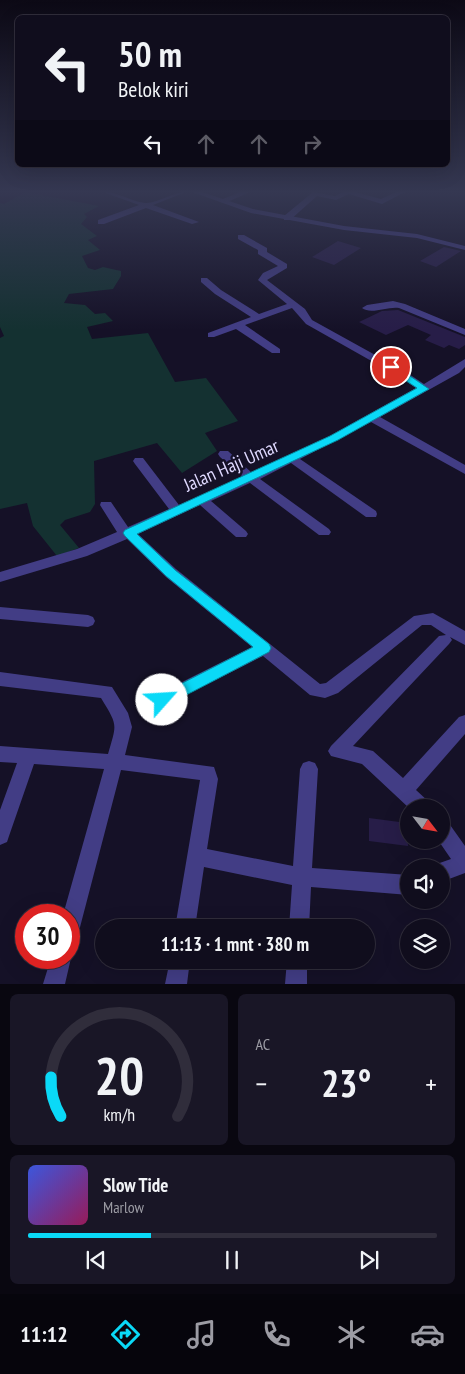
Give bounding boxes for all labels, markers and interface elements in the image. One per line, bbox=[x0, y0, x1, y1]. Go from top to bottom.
text: 50 m bbox=[118, 31, 182, 77]
icon: left bbox=[35, 35, 100, 100]
text: Belok kiri bbox=[118, 75, 189, 103]
icon: left bbox=[139, 130, 167, 158]
icon: ahead bbox=[192, 130, 220, 158]
icon: ahead bbox=[245, 130, 273, 158]
icon: right bbox=[298, 130, 326, 158]
pin bbox=[370, 346, 412, 388]
icon: arrive bbox=[377, 353, 405, 381]
street label: Jalan Haji Umar bbox=[179, 433, 283, 497]
position arrow bbox=[135, 673, 187, 725]
north arrow bbox=[400, 799, 450, 849]
map controls bbox=[400, 799, 450, 969]
button: sound bbox=[400, 859, 450, 909]
speed limit sign: 30 bbox=[15, 904, 80, 969]
button: layers bbox=[400, 919, 450, 969]
text: 11:13 · 1 mnt · 380 m bbox=[161, 932, 309, 956]
text: AC bbox=[256, 1034, 270, 1054]
text: 20 bbox=[94, 1042, 144, 1109]
text: 23° bbox=[321, 1058, 371, 1107]
text: − bbox=[256, 1065, 267, 1102]
text: + bbox=[425, 1065, 437, 1102]
text: km/h bbox=[103, 1103, 135, 1126]
text: Slow Tide bbox=[103, 1173, 168, 1197]
text: Marlow bbox=[103, 1197, 144, 1217]
icon: previous bbox=[82, 1246, 110, 1274]
icon: pause bbox=[218, 1246, 246, 1274]
icon: next bbox=[355, 1246, 383, 1274]
icon: directions bbox=[108, 1317, 143, 1352]
icon: music bbox=[184, 1317, 219, 1352]
icon: phone bbox=[259, 1317, 294, 1352]
icon: climate bbox=[334, 1317, 369, 1352]
icon: car bbox=[410, 1317, 445, 1352]
text: 11:12 bbox=[20, 1320, 68, 1348]

